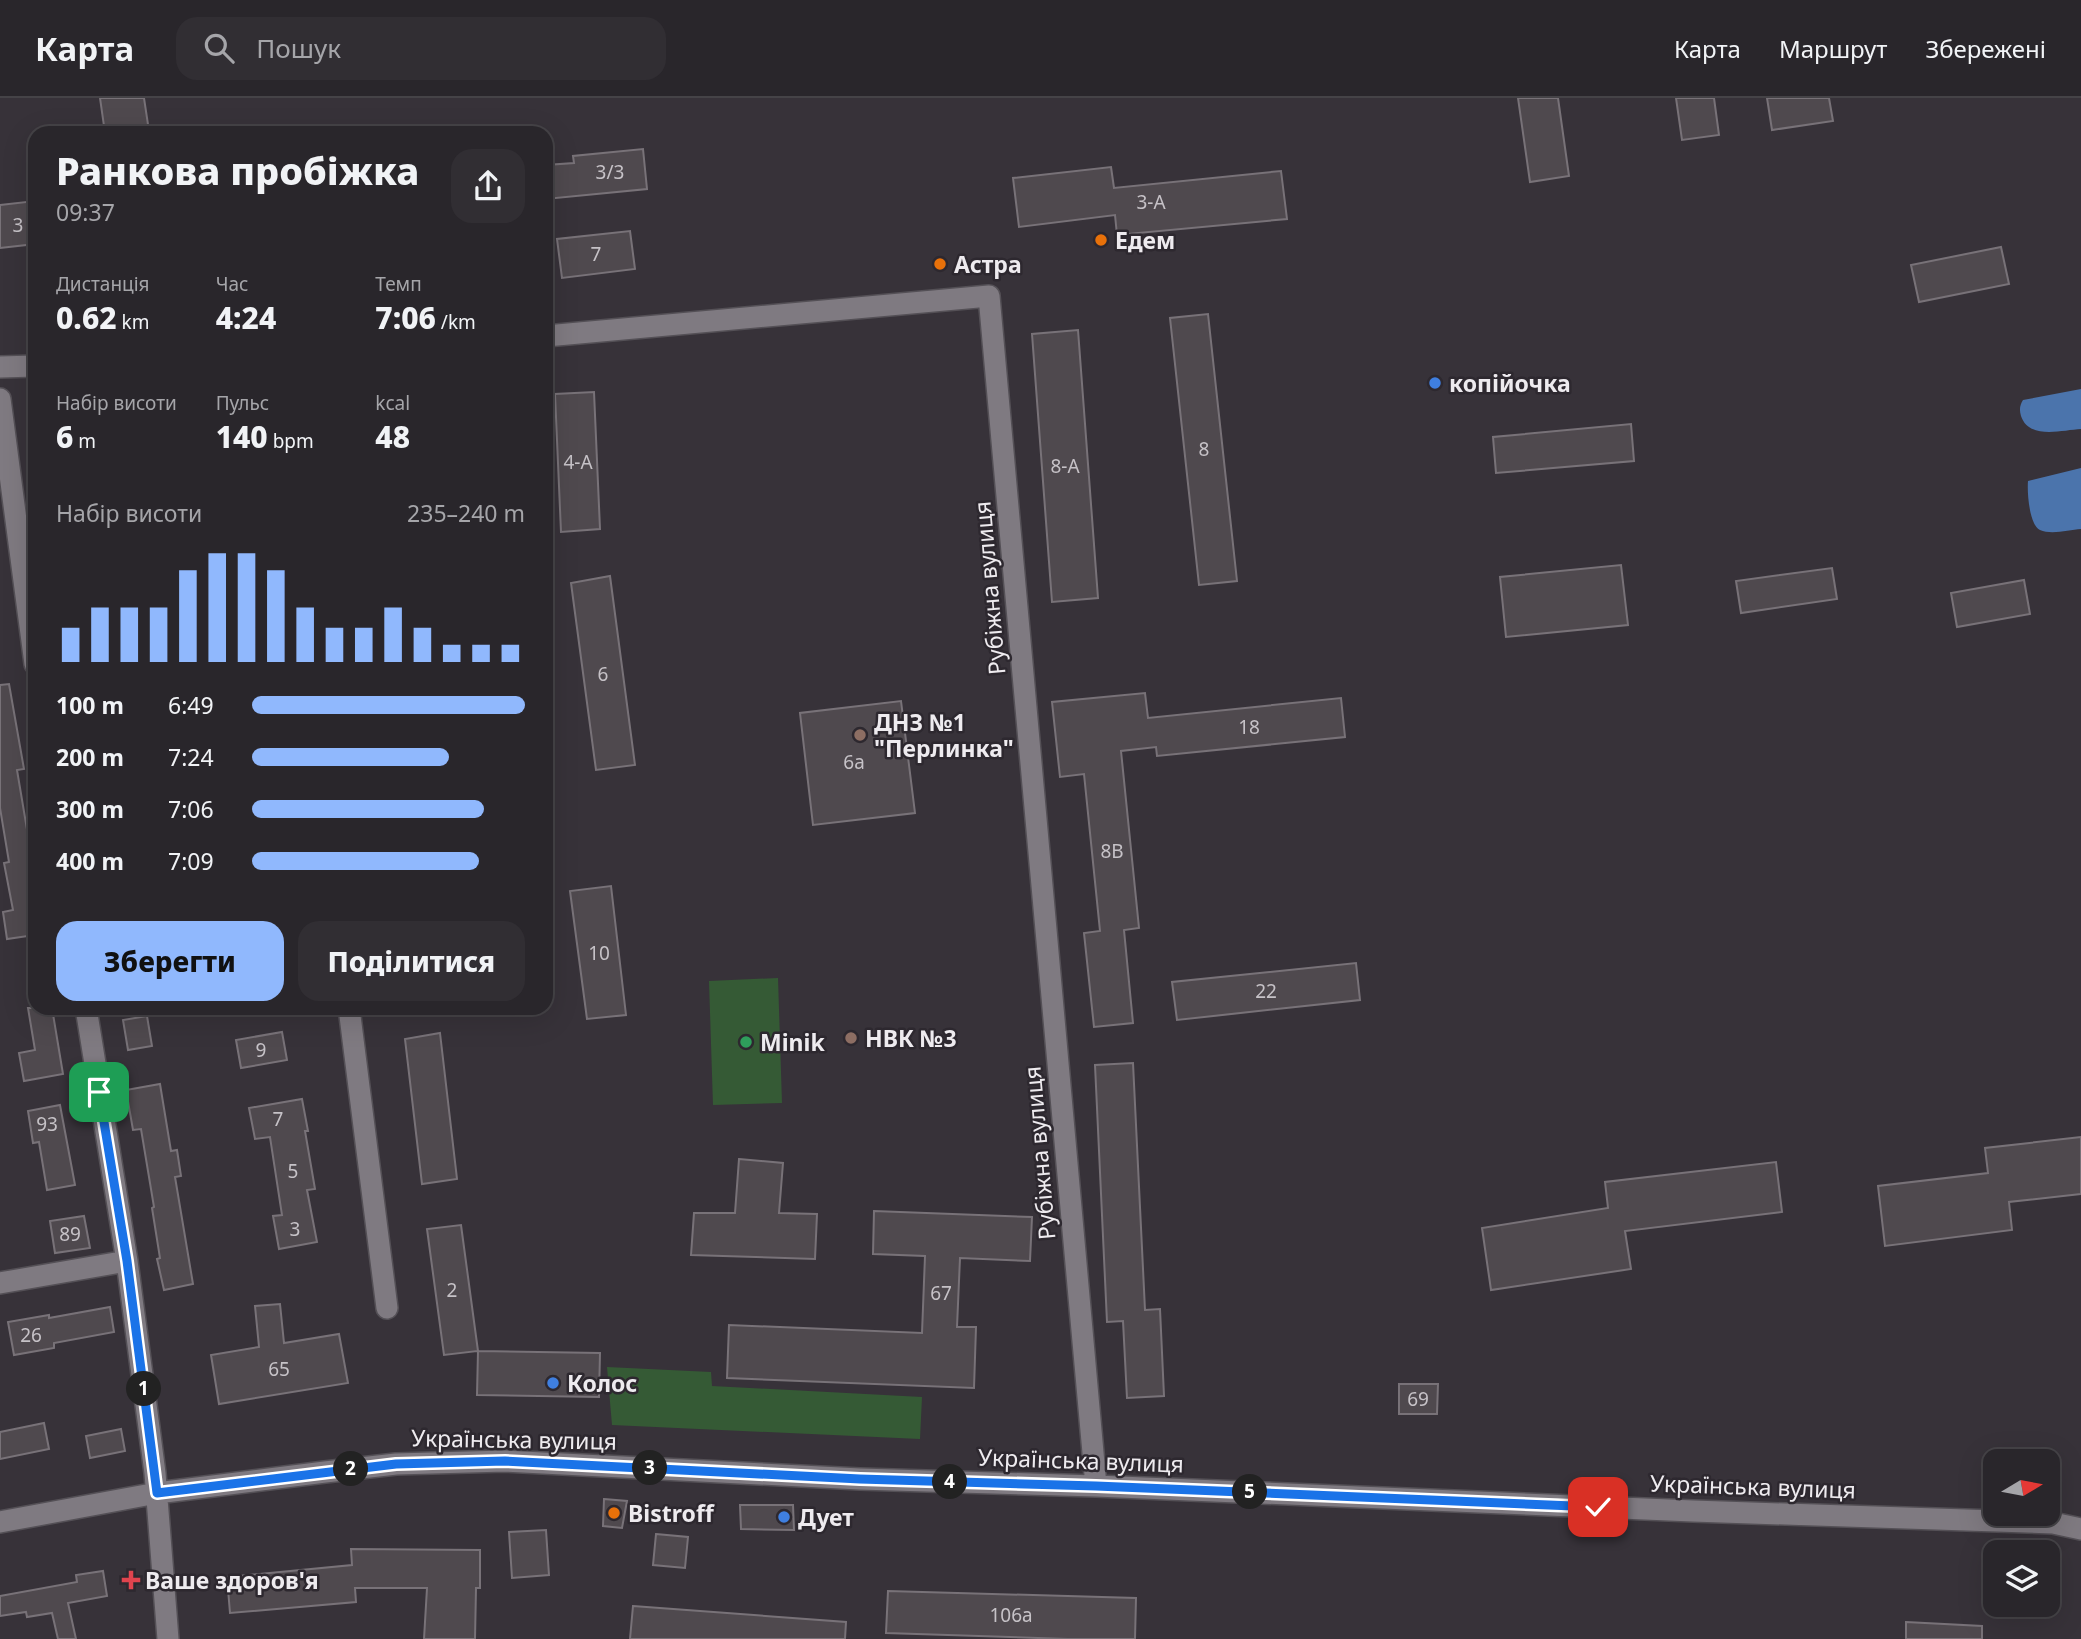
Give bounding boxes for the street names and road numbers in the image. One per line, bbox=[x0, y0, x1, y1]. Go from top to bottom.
street label: Рубіжна вулиця bbox=[965, 500, 1013, 676]
street label: Рубіжна вулиця bbox=[1015, 1065, 1063, 1241]
street label: Українська вулиця bbox=[411, 1421, 617, 1457]
street label: Українська вулиця bbox=[978, 1440, 1184, 1480]
street label: Українська вулиця bbox=[1650, 1466, 1856, 1506]

